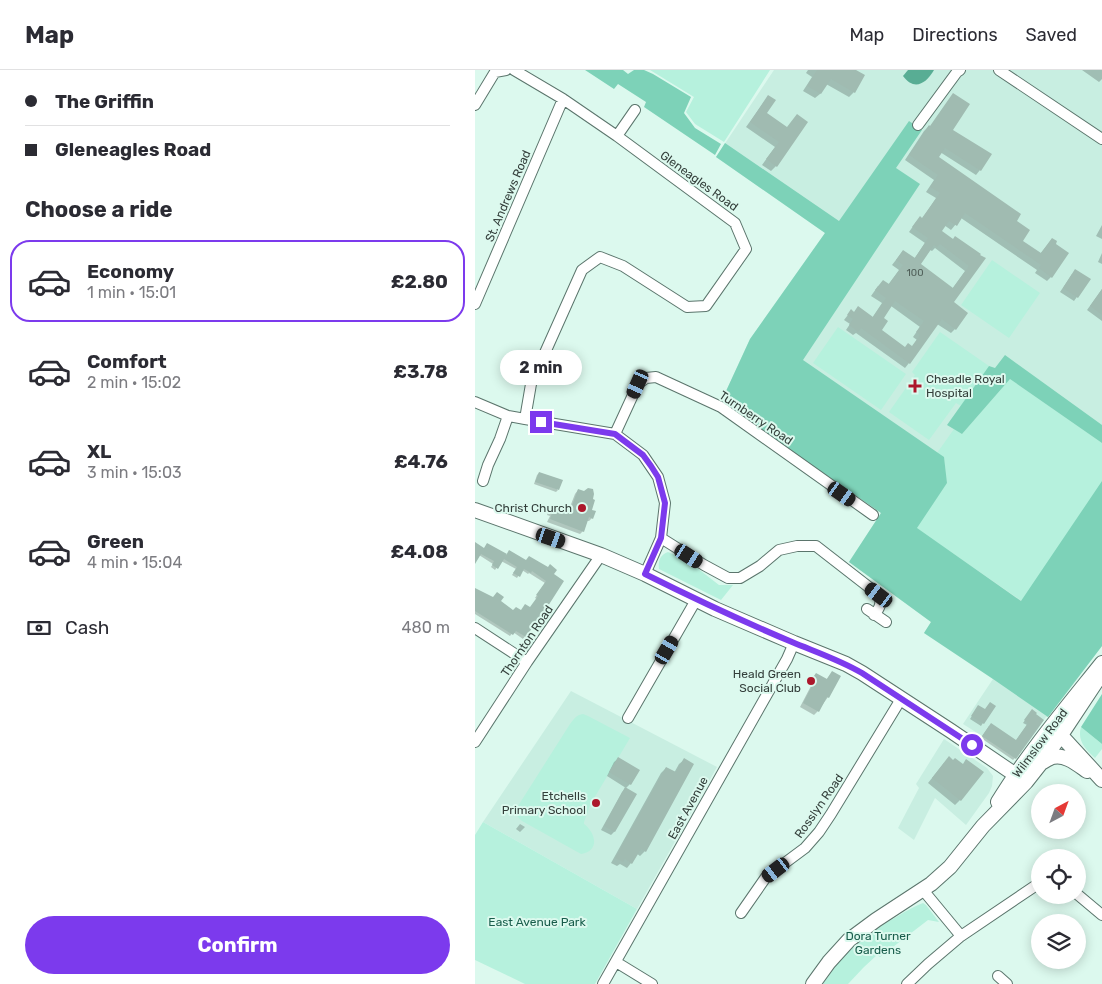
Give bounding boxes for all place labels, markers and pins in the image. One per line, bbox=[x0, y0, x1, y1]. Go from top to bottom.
place label: Cheadle Royal Hospital bbox=[926, 372, 1005, 400]
marker: Cheadle Royal Hospital bbox=[908, 379, 922, 393]
place label: Christ Church bbox=[495, 501, 572, 515]
marker: Christ Church bbox=[576, 502, 588, 514]
place label: Heald Green Social Club bbox=[733, 667, 801, 695]
marker: Heald Green Social Club bbox=[805, 675, 817, 687]
place label: Etchells Primary School bbox=[502, 789, 586, 817]
marker: Etchells Primary School bbox=[590, 797, 602, 809]

